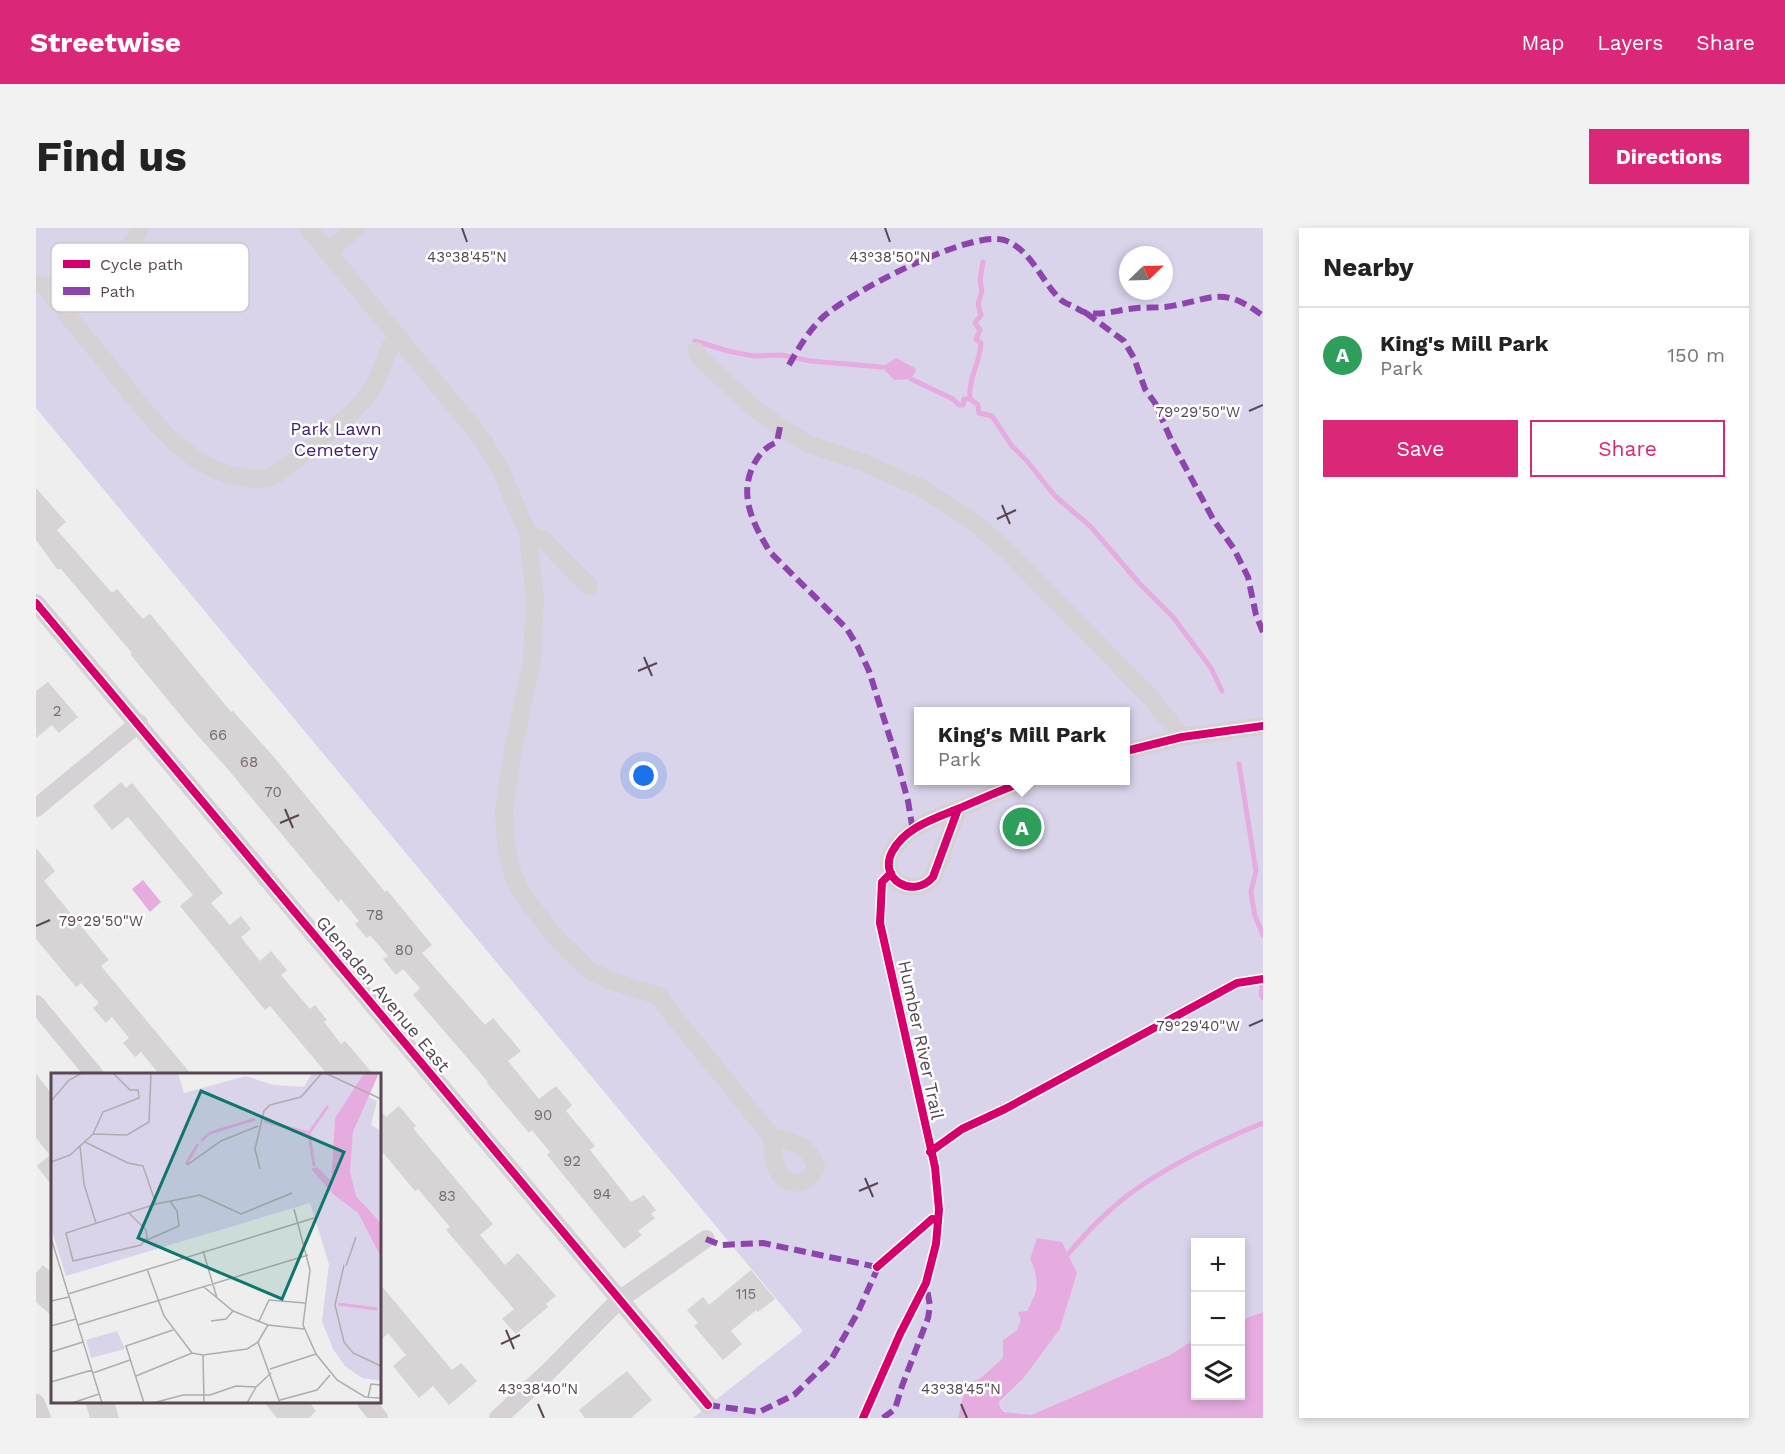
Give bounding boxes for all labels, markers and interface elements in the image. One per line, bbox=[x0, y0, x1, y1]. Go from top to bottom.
text: Streetwise bbox=[30, 26, 181, 59]
text: Map bbox=[1521, 30, 1564, 55]
text: Layers bbox=[1597, 30, 1663, 55]
text: Share bbox=[1696, 30, 1755, 55]
button: Directions bbox=[1589, 129, 1749, 184]
text: Find us bbox=[36, 132, 187, 181]
legend bbox=[51, 243, 249, 312]
north arrow bbox=[1119, 246, 1173, 300]
text: 43°38'45"N bbox=[427, 248, 507, 266]
text: 43°38'50"N bbox=[849, 248, 931, 266]
text: Nearby bbox=[1323, 252, 1414, 282]
text: Cycle path bbox=[100, 255, 183, 274]
text: Path bbox=[100, 282, 135, 301]
text: King's Mill Park bbox=[1380, 331, 1548, 356]
text: A bbox=[1336, 343, 1349, 367]
text: 150 m bbox=[1667, 343, 1725, 367]
text: Park bbox=[1380, 356, 1423, 380]
text: 79°29'50"W bbox=[1156, 403, 1240, 421]
park label: Park Lawn Cemetery bbox=[290, 418, 382, 460]
button: Save bbox=[1323, 420, 1518, 477]
button: Share bbox=[1530, 420, 1725, 477]
house number: 2 bbox=[53, 702, 61, 720]
popup bbox=[914, 707, 1130, 785]
text: King's Mill Park bbox=[938, 722, 1106, 747]
house number: 66 bbox=[209, 726, 227, 744]
text: Park bbox=[938, 747, 981, 771]
house number: 68 bbox=[240, 753, 258, 771]
your location bbox=[629, 761, 658, 790]
house number: 70 bbox=[264, 783, 282, 801]
pin: A bbox=[1002, 804, 1042, 850]
house number: 78 bbox=[366, 906, 384, 924]
street label: Glenaden Avenue East bbox=[312, 911, 455, 1076]
text: 79°29'50"W bbox=[59, 912, 143, 930]
house number: 80 bbox=[395, 941, 413, 959]
street label: Humber River Trail bbox=[894, 958, 949, 1122]
text: 79°29'40"W bbox=[1156, 1017, 1240, 1035]
inset map bbox=[51, 1073, 381, 1403]
house number: 90 bbox=[534, 1106, 552, 1124]
house number: 92 bbox=[563, 1152, 581, 1170]
house number: 94 bbox=[593, 1185, 611, 1203]
house number: 83 bbox=[438, 1187, 456, 1205]
map controls bbox=[1191, 1238, 1245, 1400]
button: + bbox=[1191, 1238, 1245, 1292]
house number: 115 bbox=[736, 1285, 756, 1303]
button: − bbox=[1191, 1292, 1245, 1346]
button: layers bbox=[1191, 1346, 1245, 1400]
text: 43°38'40"N bbox=[498, 1380, 578, 1398]
text: 43°38'45"N bbox=[921, 1380, 1001, 1398]

